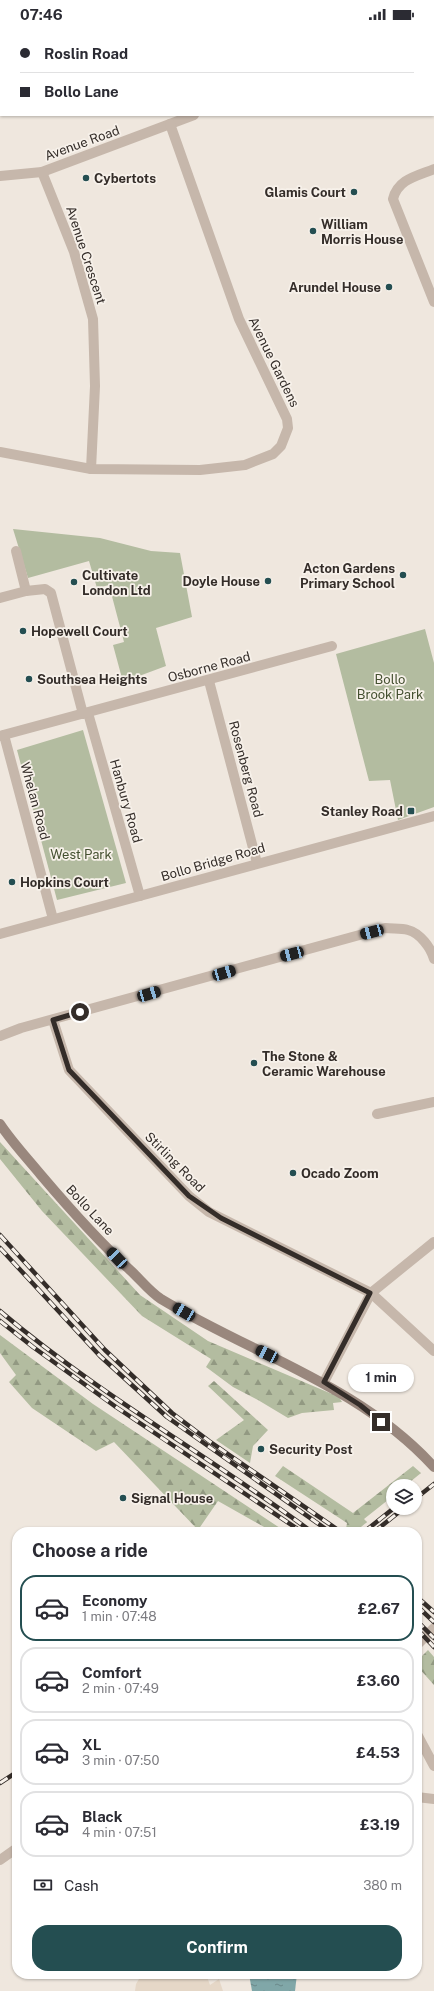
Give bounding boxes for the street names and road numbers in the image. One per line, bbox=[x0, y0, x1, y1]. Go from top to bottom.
street label: Avenue Road bbox=[43, 123, 121, 163]
street label: Avenue Crescent bbox=[63, 204, 109, 306]
street label: Avenue Gardens bbox=[246, 314, 302, 410]
street label: Osborne Road bbox=[166, 649, 252, 685]
street label: Rosenberg Road bbox=[226, 719, 266, 819]
street label: Hanbury Road bbox=[107, 758, 145, 844]
street label: Whelan Road bbox=[17, 761, 53, 841]
street label: Bollo Bridge Road bbox=[159, 840, 267, 884]
street label: Stirling Road bbox=[142, 1129, 208, 1195]
street label: Bollo Lane bbox=[63, 1182, 117, 1238]

